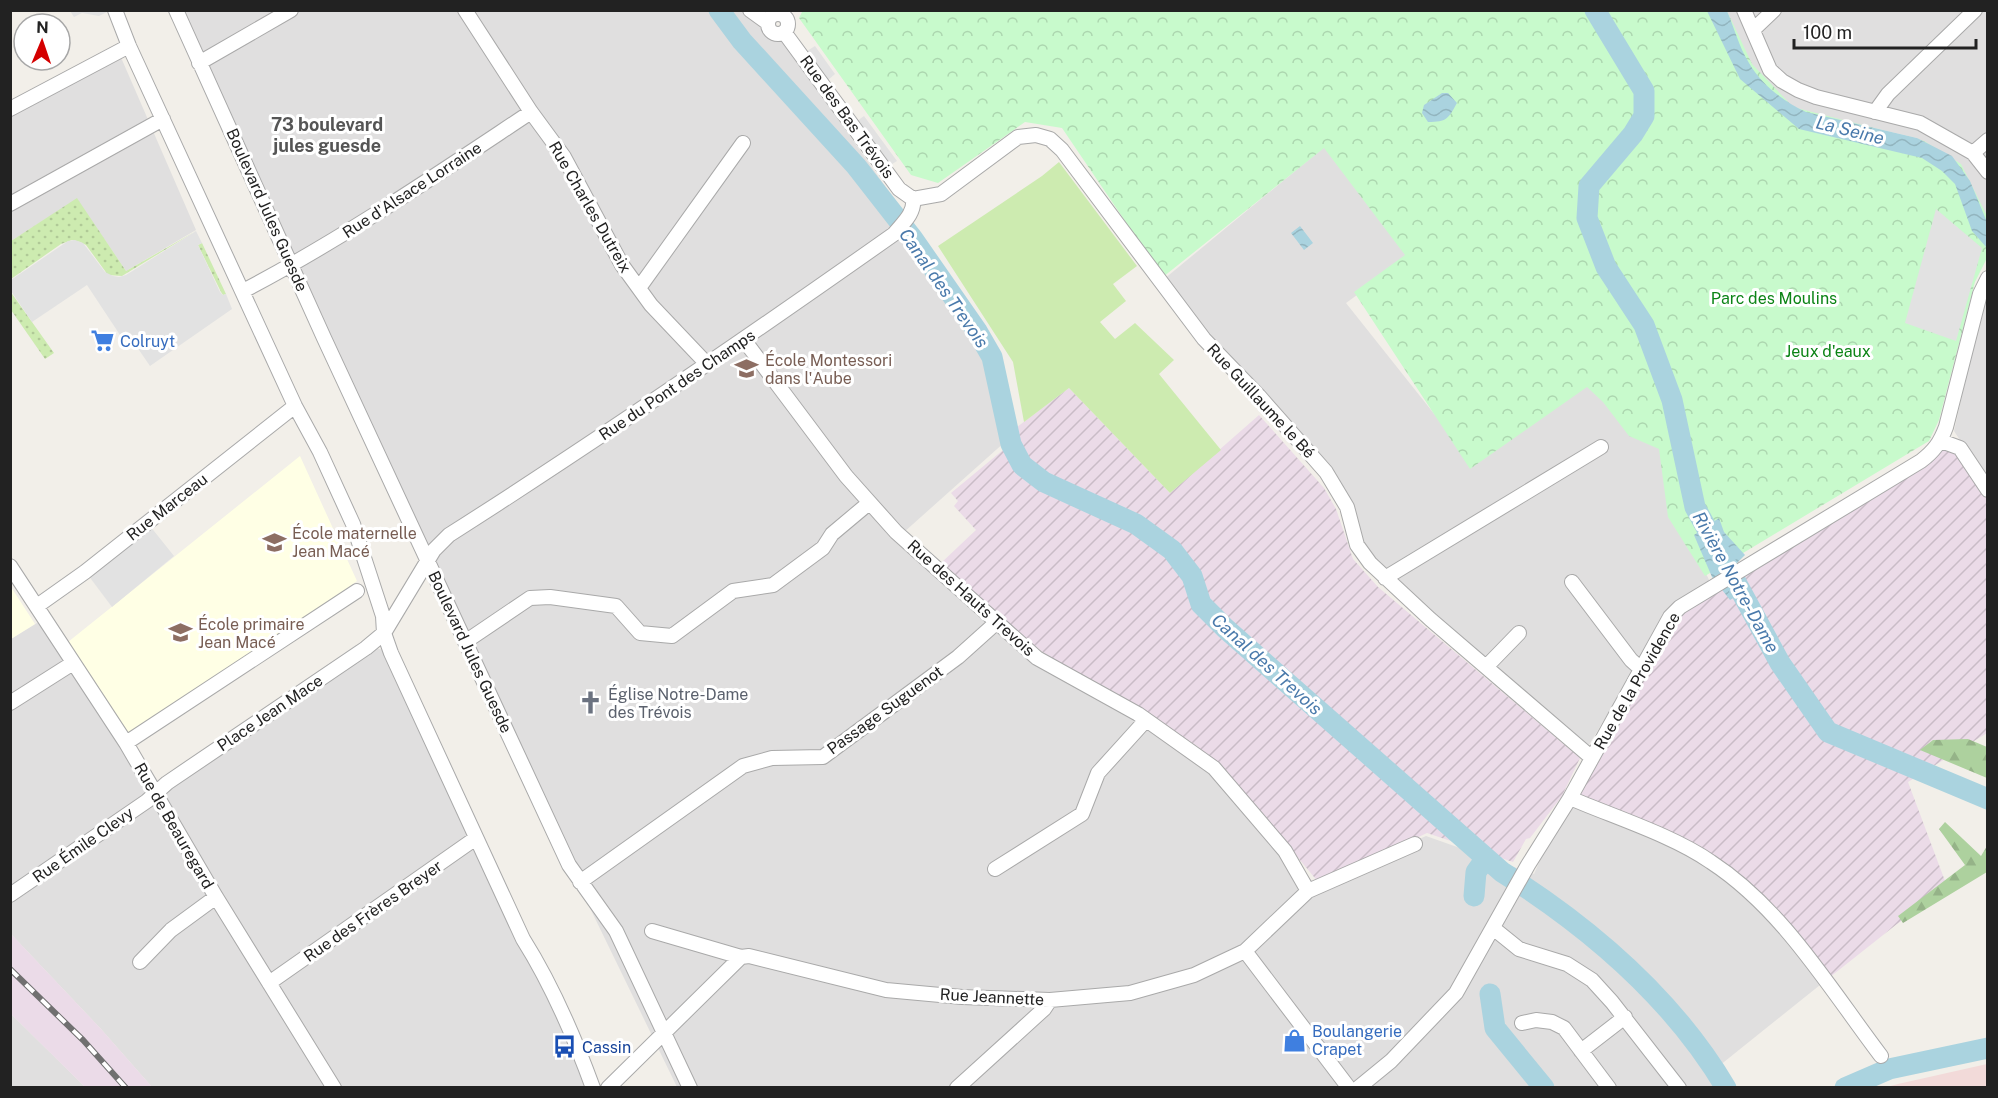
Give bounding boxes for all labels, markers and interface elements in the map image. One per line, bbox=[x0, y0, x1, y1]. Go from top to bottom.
north arrow bbox=[12, 12, 72, 72]
scale bar bbox=[1794, 12, 1976, 50]
text: N bbox=[36, 18, 49, 37]
text: 100 m bbox=[1803, 22, 1852, 43]
street label: Rue des Bas Trévois bbox=[796, 52, 898, 182]
water label: La Seine bbox=[1814, 111, 1887, 149]
district label: 73 boulevard jules guesde bbox=[271, 114, 383, 156]
street label: Boulevard Jules Guesde bbox=[222, 125, 312, 295]
street label: Rue d'Alsace Lorraine bbox=[339, 138, 485, 242]
street label: Rue Charles Dutreix bbox=[545, 138, 635, 276]
water label: Canal des Trevois bbox=[895, 224, 993, 352]
park label: Parc des Moulins bbox=[1711, 289, 1837, 308]
street label: Rue du Pont des Champs bbox=[595, 326, 759, 444]
supermarket icon: Colruyt bbox=[89, 328, 115, 354]
place label: Colruyt bbox=[120, 332, 175, 351]
street label: Rue Guillaume le Bé bbox=[1203, 340, 1319, 462]
park label: Jeux d'eaux bbox=[1785, 342, 1871, 361]
place label: École Montessori dans l'Aube bbox=[765, 350, 892, 388]
school or university icon: École Montessori dans l'Aube bbox=[734, 356, 760, 382]
street label: Rue Marceau bbox=[123, 469, 211, 545]
water label: Rivière Notre-Dame bbox=[1688, 508, 1784, 657]
place label: École maternelle Jean Macé bbox=[292, 523, 417, 561]
school or university icon: École maternelle Jean Macé bbox=[261, 529, 287, 555]
street label: Rue des Hauts Trevois bbox=[903, 536, 1039, 660]
street label: Boulevard Jules Guesde bbox=[424, 568, 516, 736]
water label: Canal des Trevois bbox=[1208, 609, 1327, 719]
street label: Rue de la Providence bbox=[1590, 609, 1684, 753]
place label: École primaire Jean Macé bbox=[198, 614, 305, 652]
school or university icon: École primaire Jean Macé bbox=[167, 620, 193, 646]
street label: Passage Suguenot bbox=[823, 662, 947, 758]
street label: Place Jean Mace bbox=[214, 671, 326, 755]
place label: Église Notre-Dame des Trévois bbox=[608, 684, 748, 722]
church icon: Église Notre-Dame des Trévois bbox=[577, 690, 603, 716]
street label: Rue de Beauregard bbox=[130, 760, 218, 892]
street label: Rue Émile Clevy bbox=[28, 802, 138, 887]
street label: Rue des Frères Breyer bbox=[300, 856, 446, 966]
street label: Rue Jeannette bbox=[939, 985, 1045, 1009]
place label: Boulangerie Crapet bbox=[1312, 1022, 1402, 1059]
shop icon: Boulangerie Crapet bbox=[1281, 1027, 1307, 1053]
bus stop icon: Cassin bbox=[551, 1034, 577, 1060]
place label: Cassin bbox=[582, 1038, 631, 1057]

